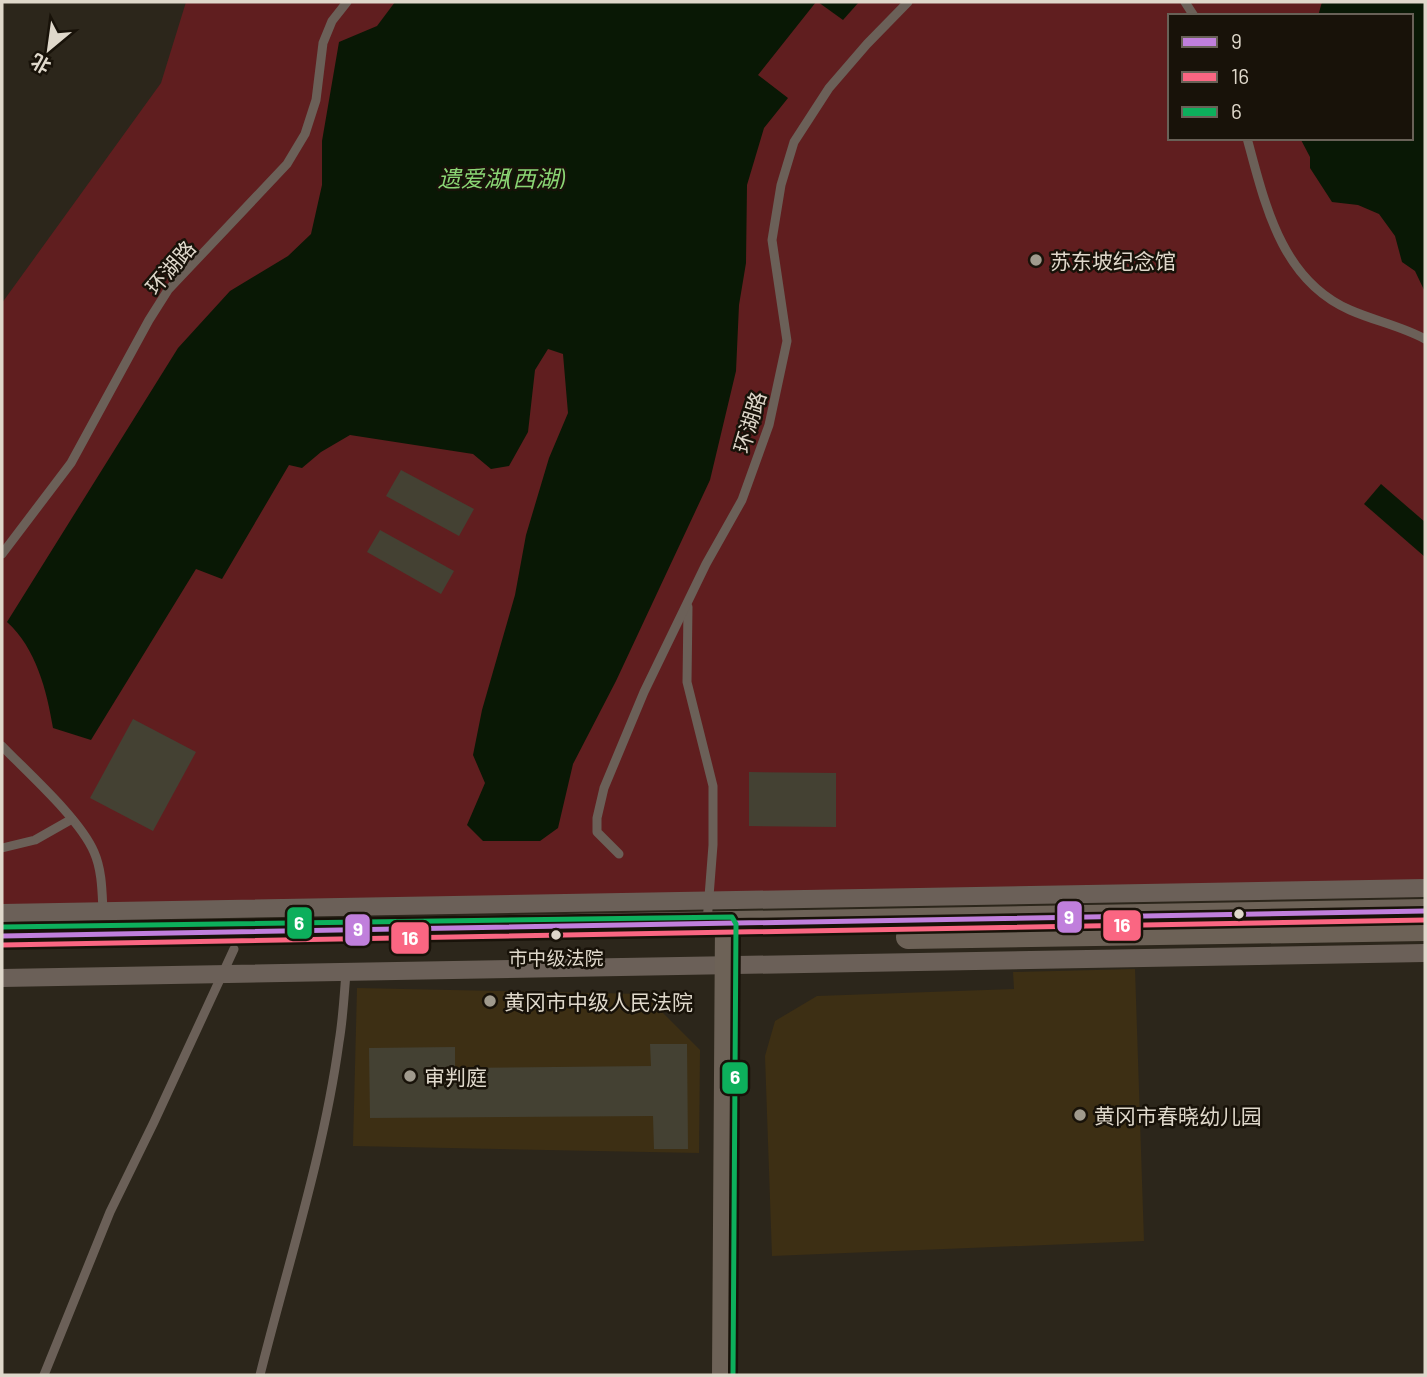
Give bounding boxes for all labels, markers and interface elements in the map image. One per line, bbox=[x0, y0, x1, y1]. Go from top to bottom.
north arrow bbox=[14, 14, 84, 84]
legend bbox=[1168, 14, 1413, 140]
text: 9 bbox=[1231, 28, 1242, 53]
text: 北 bbox=[27, 50, 54, 79]
text: 16 bbox=[1231, 63, 1249, 88]
text: 6 bbox=[1231, 98, 1242, 123]
water label: 遗爱湖(西湖) bbox=[438, 164, 565, 192]
street label: 环湖路 bbox=[140, 235, 200, 299]
place label: 苏东坡纪念馆 bbox=[1050, 248, 1176, 273]
marker: 苏东坡纪念馆 bbox=[1028, 252, 1044, 268]
street label: 环湖路 bbox=[728, 388, 770, 456]
line badge: 9 bbox=[1056, 900, 1083, 934]
text: 9 bbox=[1064, 905, 1074, 928]
line badge: 6 bbox=[286, 906, 313, 940]
unlabelled marker bbox=[1232, 907, 1246, 921]
line badge: 16 bbox=[1102, 909, 1142, 942]
text: 6 bbox=[294, 911, 304, 934]
line badge: 9 bbox=[344, 913, 371, 947]
text: 16 bbox=[1114, 913, 1130, 936]
text: 9 bbox=[353, 917, 363, 940]
line badge: 16 bbox=[390, 921, 430, 955]
text: 16 bbox=[402, 926, 418, 949]
marker: 市中级法院 bbox=[549, 928, 563, 942]
place label: 市中级法院 bbox=[508, 946, 604, 969]
place label: 黄冈市中级人民法院 bbox=[504, 989, 693, 1014]
marker: 黄冈市中级人民法院 bbox=[482, 993, 498, 1009]
line badge: 6 bbox=[721, 1061, 749, 1095]
place label: 审判庭 bbox=[424, 1064, 487, 1089]
text: 6 bbox=[730, 1065, 740, 1088]
marker: 审判庭 bbox=[402, 1068, 418, 1084]
place label: 黄冈市春晓幼儿园 bbox=[1094, 1103, 1262, 1128]
marker: 黄冈市春晓幼儿园 bbox=[1072, 1107, 1088, 1123]

